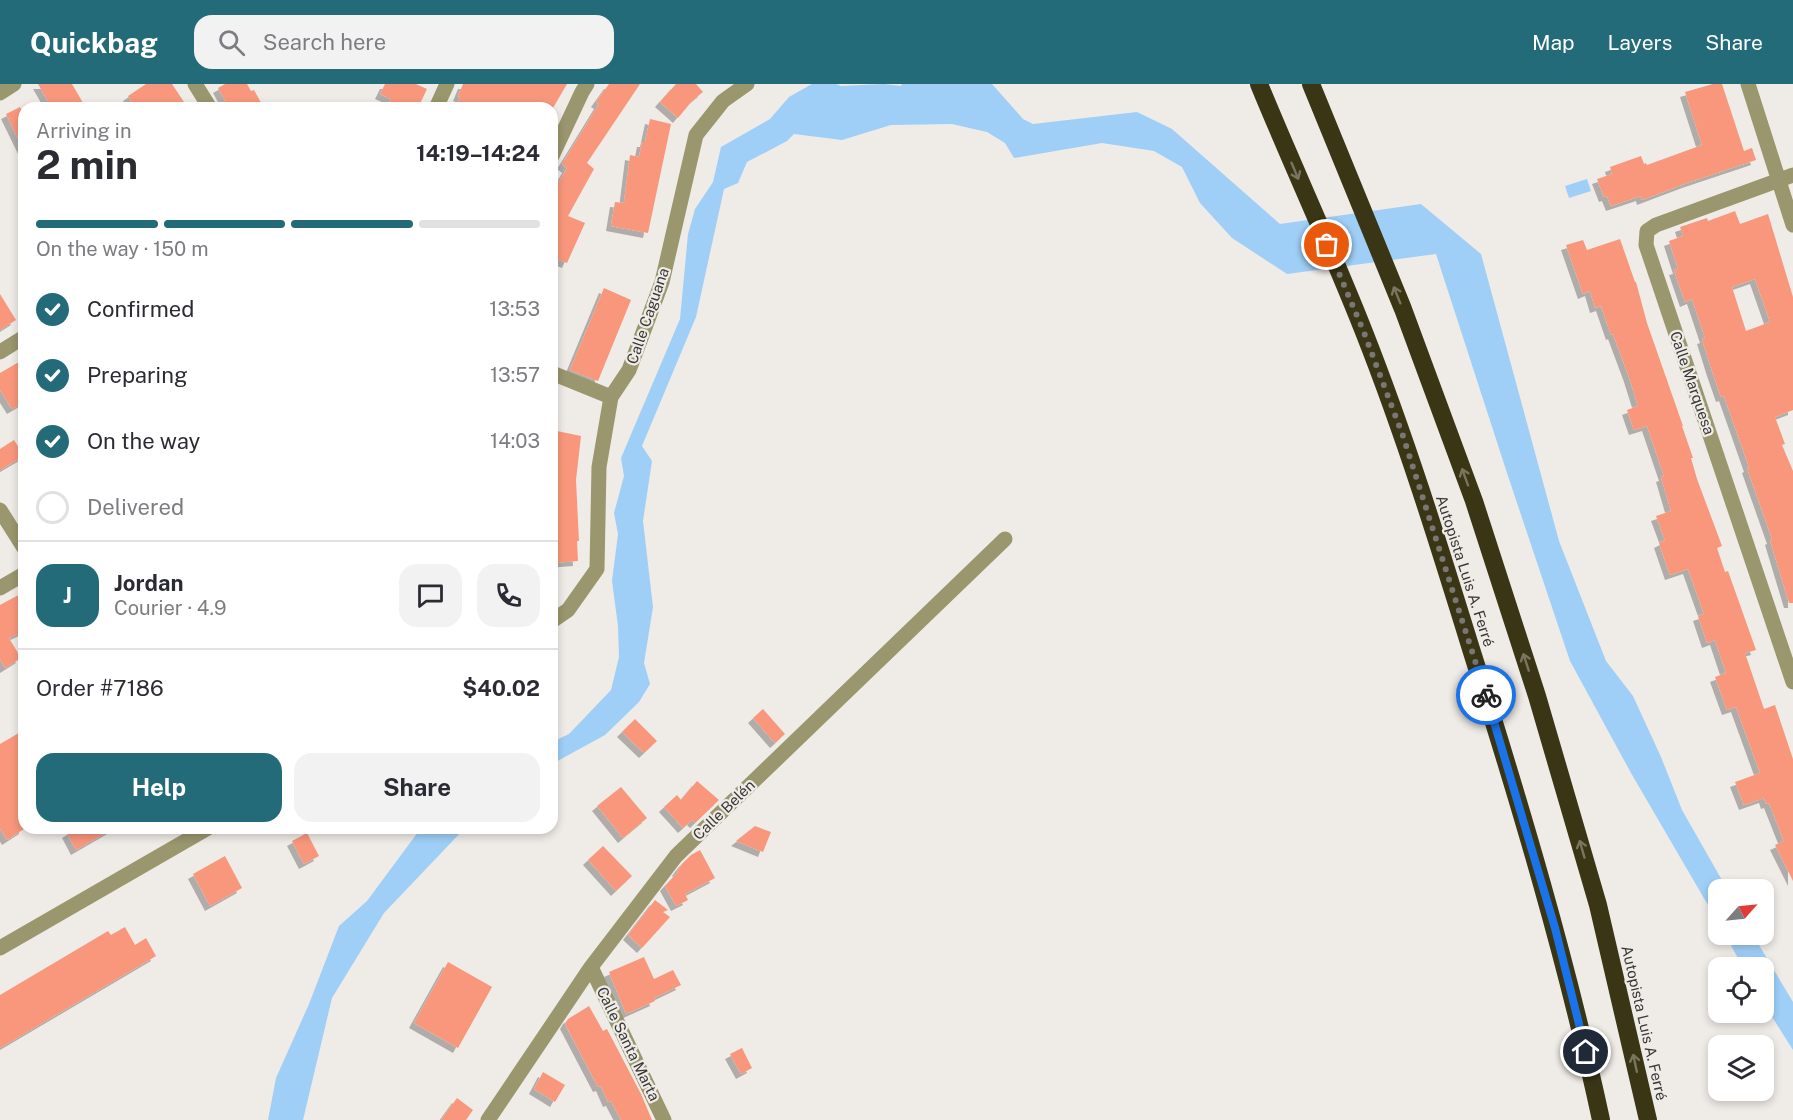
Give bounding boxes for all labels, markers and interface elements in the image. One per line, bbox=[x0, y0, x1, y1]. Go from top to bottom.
search box bbox=[194, 15, 614, 69]
text: Quickbag bbox=[30, 26, 158, 59]
icon: search bbox=[215, 26, 248, 59]
text: Search here bbox=[263, 29, 386, 55]
text: Map bbox=[1532, 30, 1575, 55]
text: Layers bbox=[1608, 30, 1672, 55]
text: Share bbox=[1705, 30, 1763, 55]
text: Arriving in bbox=[36, 119, 131, 143]
text: 14:19–14:24 bbox=[416, 140, 540, 166]
text: 2 min bbox=[36, 142, 138, 188]
one-way arrow bbox=[1290, 161, 1301, 179]
pin bbox=[1301, 219, 1352, 270]
icon: bag bbox=[1310, 228, 1343, 261]
text: On the way · 150 m bbox=[36, 237, 208, 261]
street label: Calle Caguana bbox=[623, 265, 672, 366]
one-way arrow bbox=[1391, 286, 1402, 304]
icon: check bbox=[36, 293, 69, 326]
text: Confirmed bbox=[87, 296, 194, 322]
text: 13:53 bbox=[489, 297, 540, 321]
street label: Calle Marquesa bbox=[1667, 329, 1718, 437]
icon: check bbox=[36, 359, 69, 392]
text: Preparing bbox=[87, 362, 188, 388]
text: 13:57 bbox=[490, 363, 540, 387]
icon: check bbox=[36, 425, 69, 458]
text: On the way bbox=[87, 428, 200, 454]
text: 14:03 bbox=[490, 429, 540, 453]
one-way arrow bbox=[1459, 468, 1470, 487]
street label: Autopista Luis A. Ferré bbox=[1433, 493, 1498, 649]
text: Delivered bbox=[87, 494, 184, 520]
button: chat bbox=[399, 564, 462, 627]
button: phone bbox=[477, 564, 540, 627]
text: Jordan bbox=[114, 570, 183, 596]
text: J bbox=[63, 582, 72, 608]
text: Courier · 4.9 bbox=[114, 596, 226, 620]
one-way arrow bbox=[1520, 653, 1531, 672]
courier bbox=[1456, 665, 1516, 725]
text: Order #7186 bbox=[36, 675, 164, 701]
text: $40.02 bbox=[462, 675, 540, 701]
icon: bike bbox=[1470, 679, 1503, 712]
button: Help bbox=[36, 753, 282, 822]
button: Share bbox=[294, 753, 540, 822]
street label: Calle Belén bbox=[689, 776, 758, 843]
one-way arrow bbox=[1576, 840, 1587, 859]
north arrow bbox=[1708, 879, 1774, 945]
map controls bbox=[1708, 879, 1774, 1101]
street label: Autopista Luis A. Ferré bbox=[1618, 944, 1671, 1102]
button: locate bbox=[1708, 957, 1774, 1023]
street label: Calle Santa Marta bbox=[593, 984, 663, 1104]
pin bbox=[1560, 1026, 1611, 1077]
icon: home bbox=[1569, 1035, 1602, 1068]
button: layers bbox=[1708, 1035, 1774, 1101]
one-way arrow bbox=[1629, 1054, 1640, 1073]

